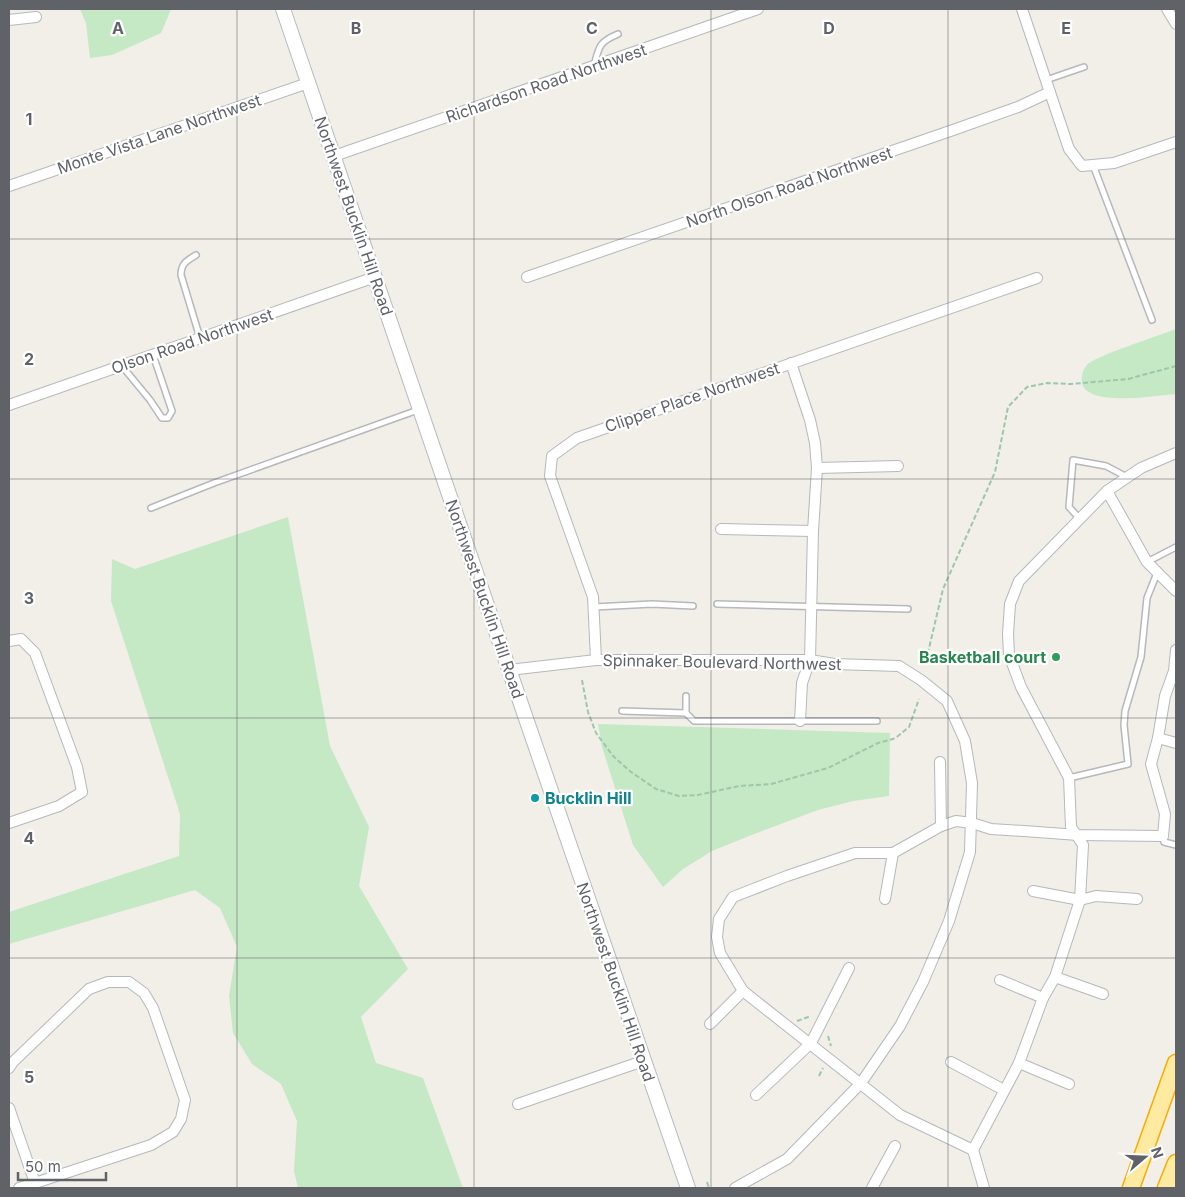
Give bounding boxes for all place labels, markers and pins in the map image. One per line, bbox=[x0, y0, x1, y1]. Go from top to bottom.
place label: Basketball court bbox=[919, 647, 1046, 667]
marker: Basketball court bbox=[1050, 651, 1062, 663]
place label: Bucklin Hill bbox=[545, 788, 632, 808]
marker: Bucklin Hill bbox=[529, 792, 541, 804]

